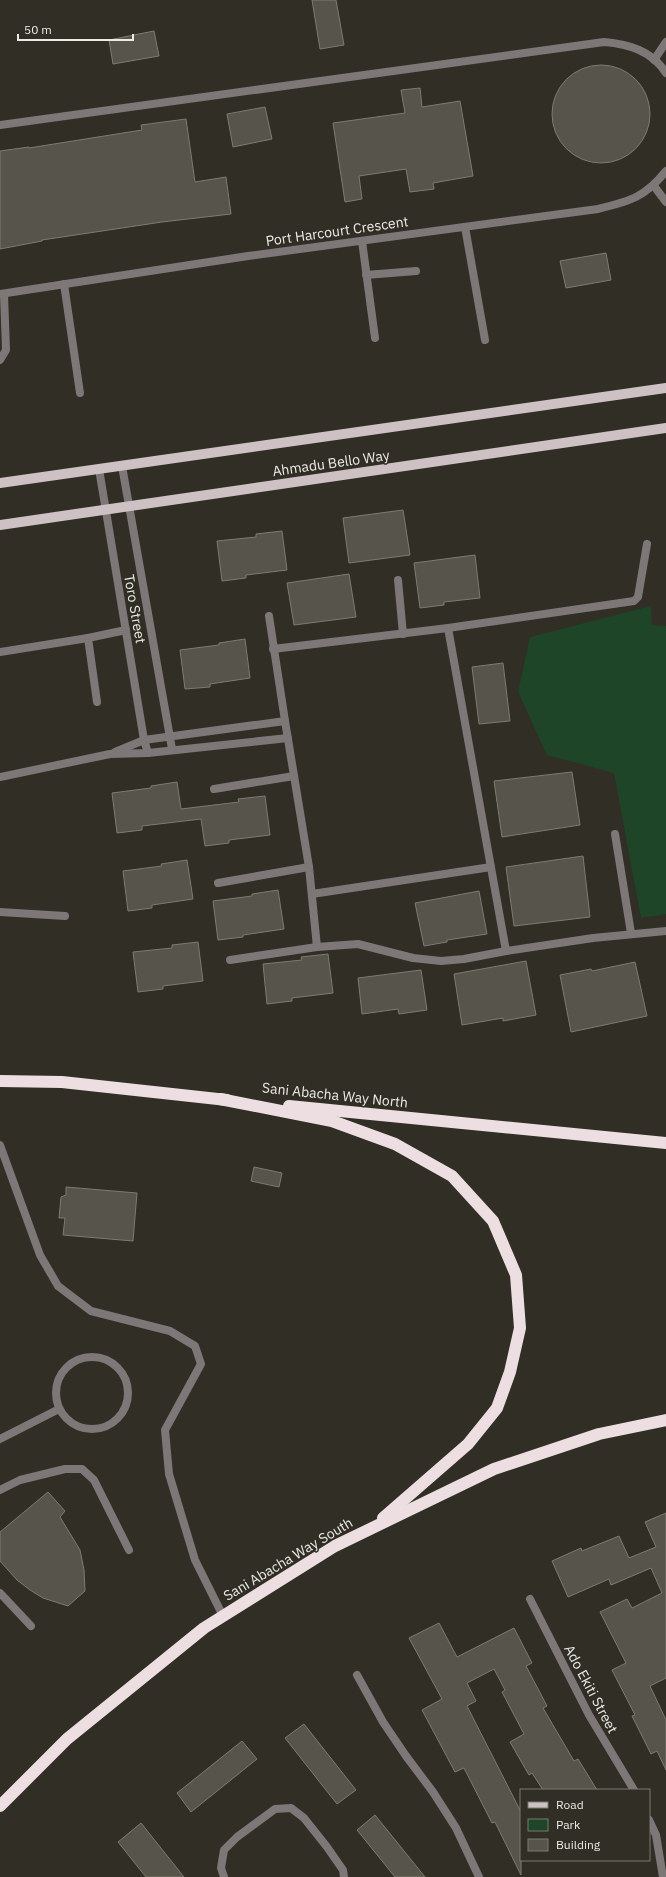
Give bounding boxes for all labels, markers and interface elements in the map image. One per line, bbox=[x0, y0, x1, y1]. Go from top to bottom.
scale bar bbox=[18, 16, 133, 42]
text: 50 m bbox=[24, 22, 52, 37]
street label: Port Harcourt Crescent bbox=[265, 212, 410, 250]
street label: Ahmadu Bello Way bbox=[271, 446, 391, 480]
street label: Toro Street bbox=[120, 573, 150, 645]
street label: Sani Abacha Way North bbox=[261, 1078, 409, 1112]
street label: Sani Abacha Way South bbox=[220, 1513, 356, 1605]
street label: Ado Ekiti Street bbox=[560, 1642, 622, 1736]
legend bbox=[520, 1789, 650, 1861]
text: Road bbox=[556, 1797, 584, 1812]
text: Park bbox=[556, 1817, 581, 1832]
text: Building bbox=[556, 1837, 601, 1852]

